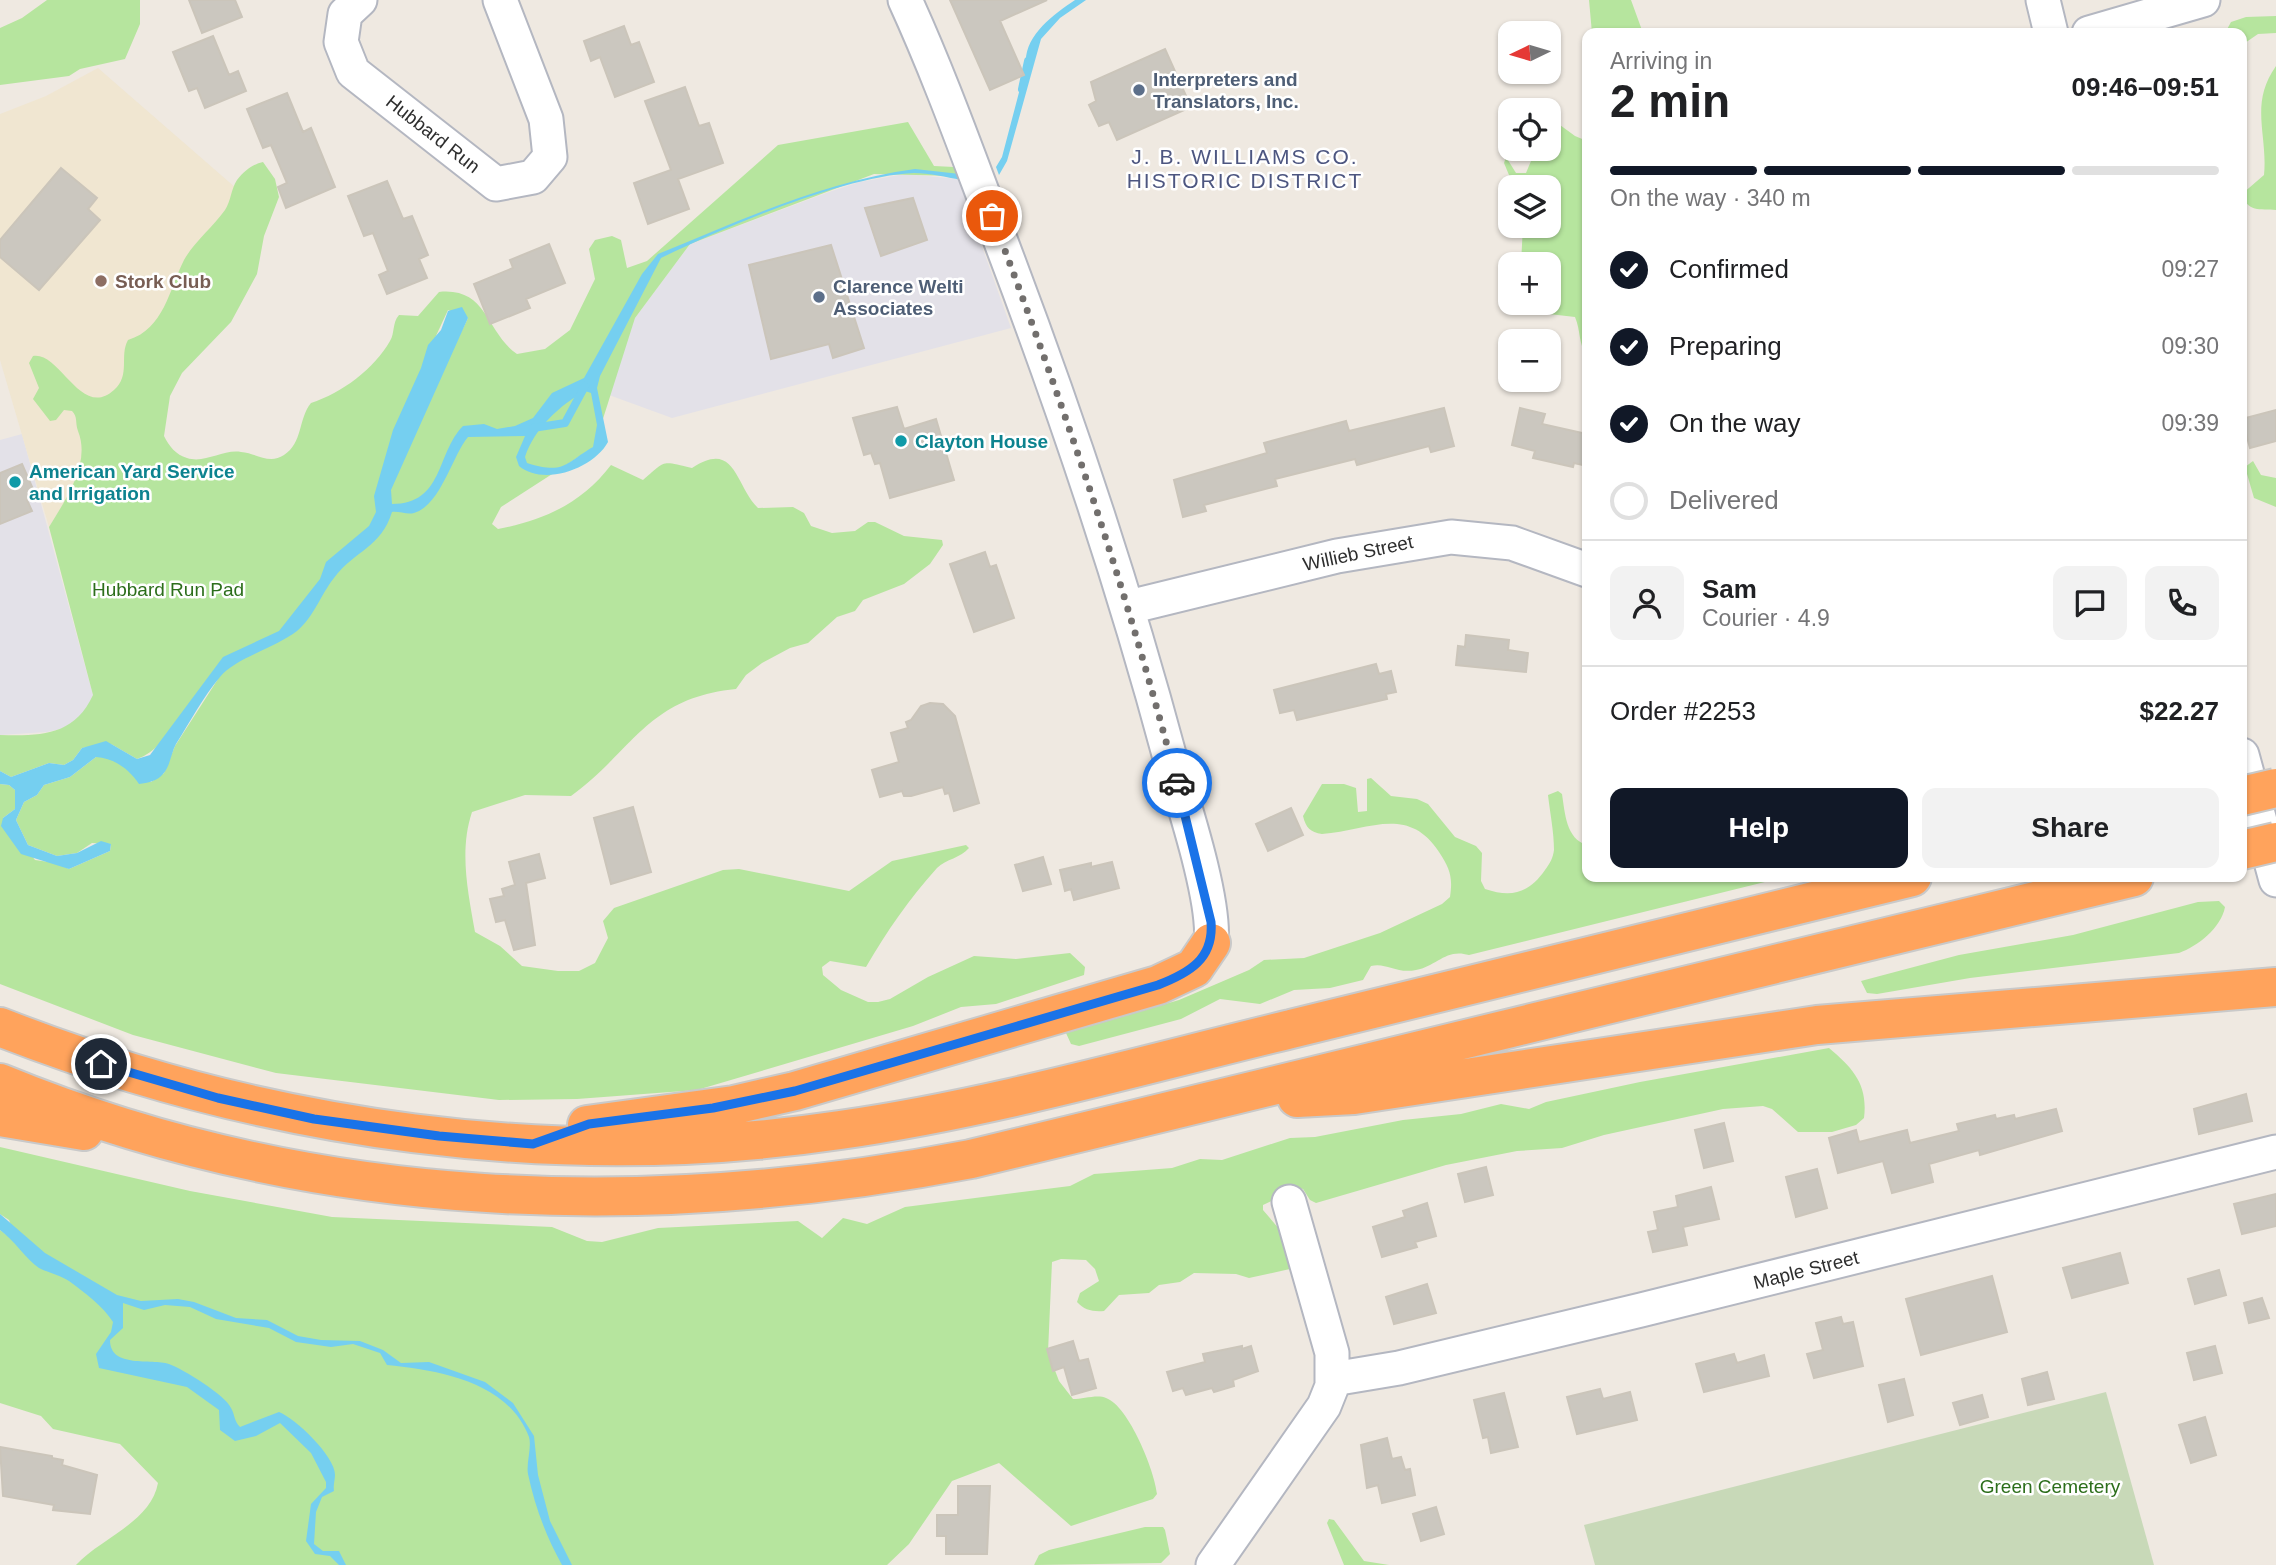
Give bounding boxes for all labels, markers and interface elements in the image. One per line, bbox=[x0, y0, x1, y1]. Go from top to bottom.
north arrow bbox=[1498, 21, 1561, 84]
map controls bbox=[1498, 21, 1561, 392]
text: Arriving in bbox=[1610, 48, 1712, 74]
place label: Interpreters and Translators, Inc. bbox=[1153, 69, 1299, 112]
text: 09:46–09:51 bbox=[2072, 72, 2219, 102]
text: 2 min bbox=[1610, 75, 1730, 127]
marker: Interpreters and Translators, Inc. bbox=[1131, 82, 1147, 98]
street label: Hubbard Run bbox=[382, 91, 484, 177]
button: locate bbox=[1498, 98, 1561, 161]
district label: J. B. WILLIAMS CO. HISTORIC DISTRICT bbox=[1127, 145, 1363, 192]
button: layers bbox=[1498, 175, 1561, 238]
text: On the way · 340 m bbox=[1610, 185, 1811, 211]
pin bbox=[962, 186, 1022, 246]
icon: bag bbox=[973, 197, 1011, 235]
icon: check bbox=[1610, 251, 1648, 289]
button: + bbox=[1498, 252, 1561, 315]
text: Confirmed bbox=[1669, 254, 1789, 284]
text: 09:27 bbox=[2161, 256, 2219, 282]
place label: Stork Club bbox=[115, 271, 211, 292]
marker: Stork Club bbox=[93, 273, 109, 289]
place label: Clarence Welti Associates bbox=[833, 276, 964, 319]
marker: Clarence Welti Associates bbox=[811, 289, 827, 305]
icon: check bbox=[1610, 328, 1648, 366]
button: − bbox=[1498, 329, 1561, 392]
text: Preparing bbox=[1669, 331, 1782, 361]
text: 09:30 bbox=[2161, 333, 2219, 359]
icon: check bbox=[1610, 405, 1648, 443]
text: On the way bbox=[1669, 408, 1801, 438]
text: 09:39 bbox=[2161, 410, 2219, 436]
place label: Clayton House bbox=[915, 431, 1048, 452]
marker: Clayton House bbox=[893, 433, 909, 449]
place label: American Yard Service and Irrigation bbox=[29, 461, 235, 504]
marker: American Yard Service and Irrigation bbox=[7, 474, 23, 490]
text: Delivered bbox=[1669, 485, 1779, 515]
street label: Willieb Street bbox=[1301, 531, 1416, 575]
button: person bbox=[1610, 566, 1684, 640]
button: chat bbox=[2053, 566, 2127, 640]
button: phone bbox=[2145, 566, 2219, 640]
text: Sam bbox=[1702, 574, 1757, 604]
park label: Hubbard Run Pad bbox=[92, 579, 244, 600]
text: Courier · 4.9 bbox=[1702, 605, 1830, 631]
text: Order #2253 bbox=[1610, 696, 1756, 726]
text: $22.27 bbox=[2139, 696, 2219, 726]
courier bbox=[1142, 748, 1212, 818]
icon: car bbox=[1158, 764, 1196, 802]
button: Help bbox=[1610, 788, 1908, 868]
button: Share bbox=[1922, 788, 2219, 868]
pin bbox=[71, 1034, 131, 1094]
icon: home bbox=[82, 1045, 120, 1083]
street label: Maple Street bbox=[1751, 1247, 1861, 1293]
park label: Green Cemetery bbox=[1980, 1476, 2121, 1497]

